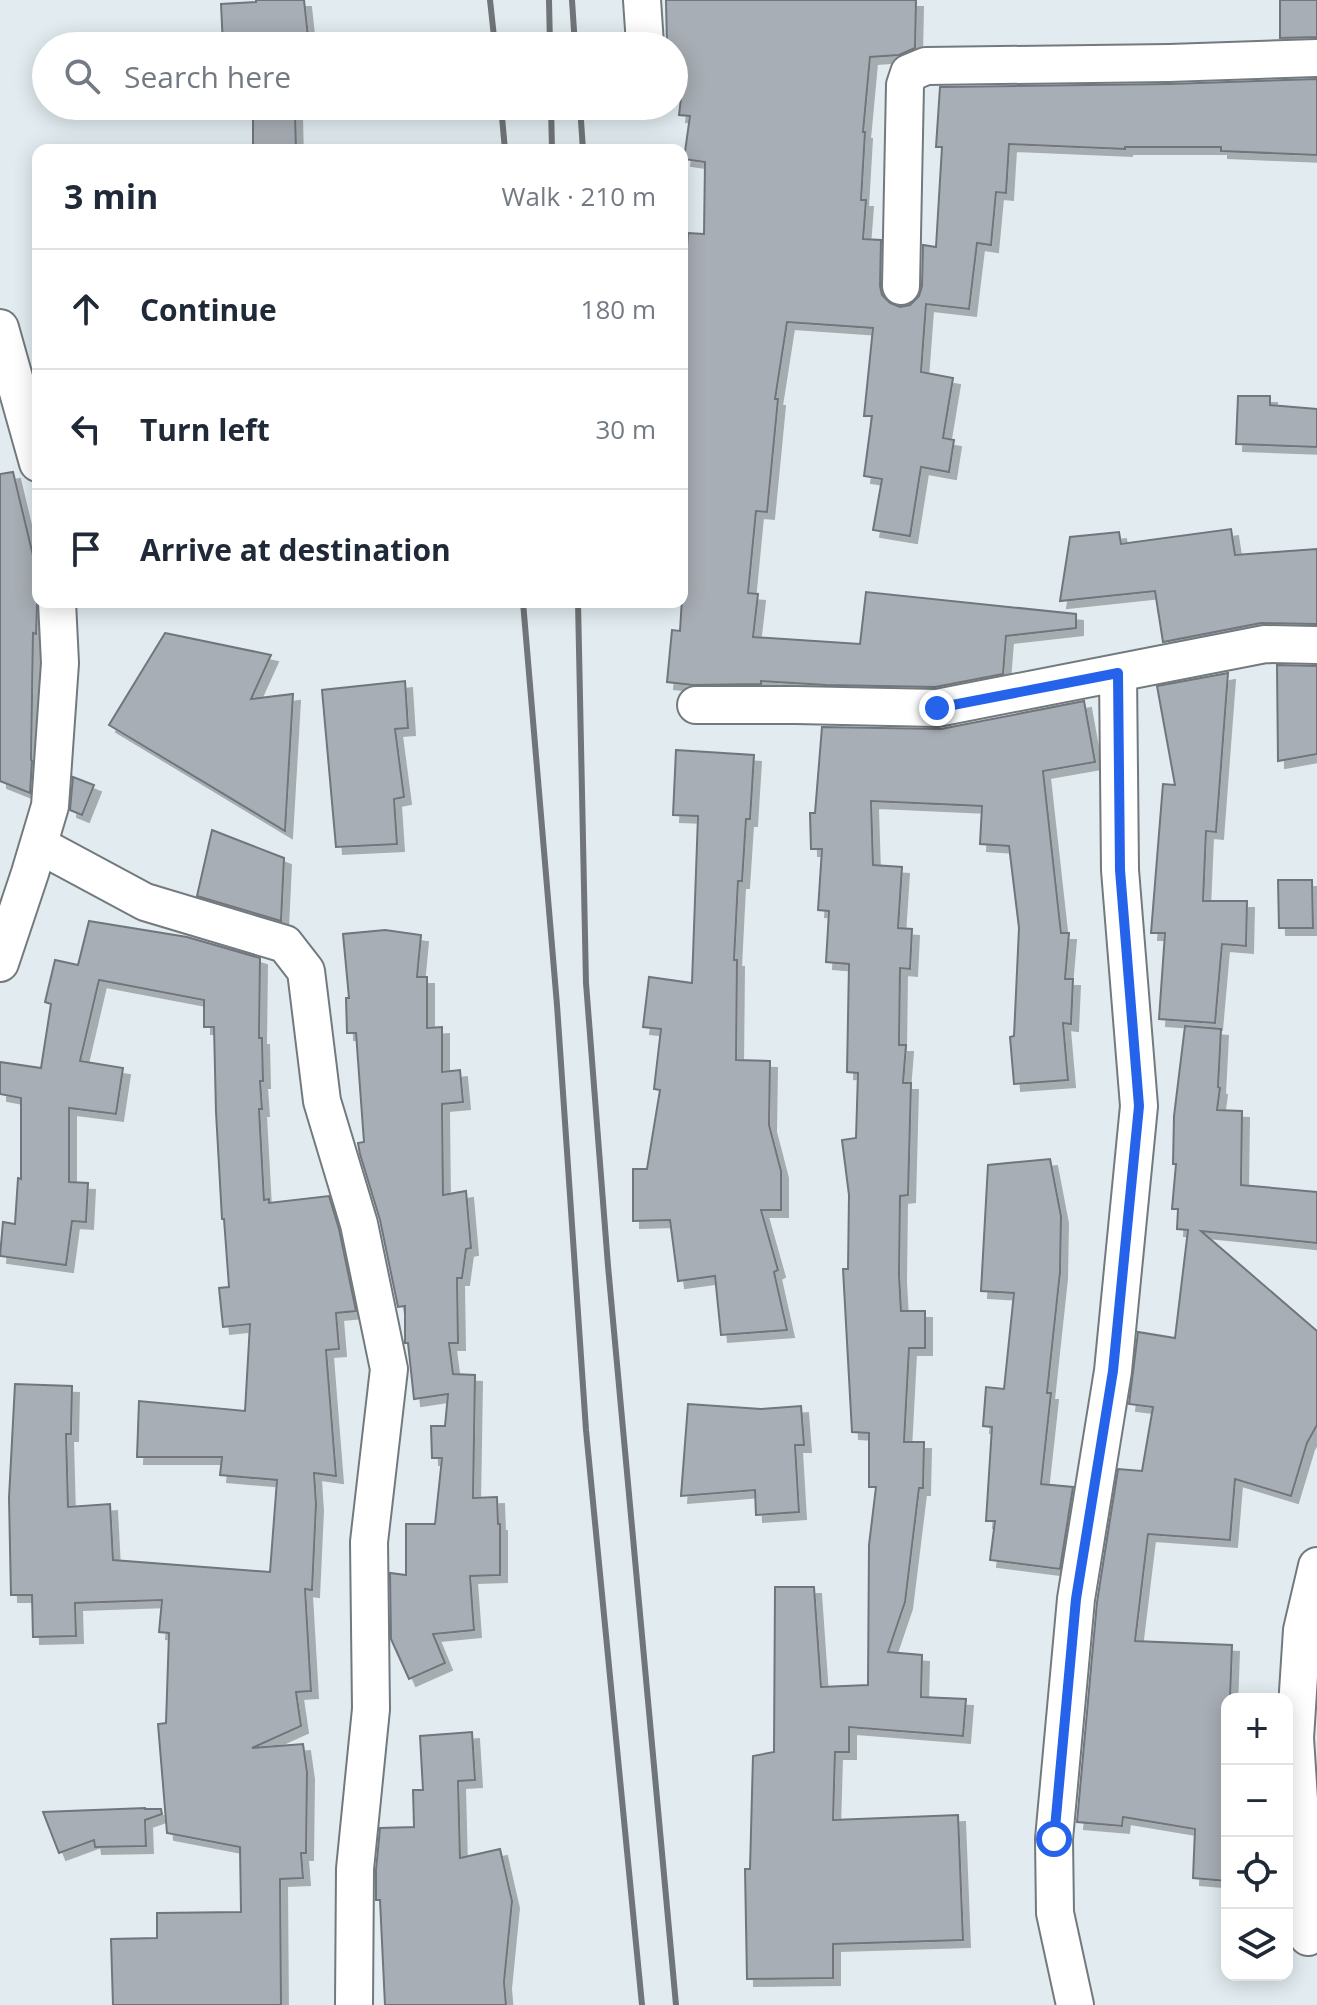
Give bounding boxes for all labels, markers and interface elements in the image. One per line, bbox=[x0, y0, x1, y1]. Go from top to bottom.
search box bbox=[32, 32, 688, 120]
icon: search bbox=[60, 54, 104, 98]
text: Search here bbox=[124, 56, 291, 97]
text: 3 min bbox=[64, 173, 158, 219]
text: Walk · 210 m bbox=[502, 178, 656, 214]
icon: ahead bbox=[64, 287, 108, 331]
text: Continue bbox=[140, 289, 277, 330]
text: 180 m bbox=[581, 291, 656, 327]
icon: left bbox=[64, 407, 108, 451]
text: Turn left bbox=[140, 409, 270, 450]
text: 30 m bbox=[595, 411, 656, 447]
icon: arrive bbox=[64, 527, 108, 571]
text: Arrive at destination bbox=[140, 529, 451, 570]
route end bbox=[919, 690, 955, 726]
map controls bbox=[1221, 1693, 1293, 1981]
button: + bbox=[1221, 1693, 1293, 1765]
button: − bbox=[1221, 1765, 1293, 1837]
route start bbox=[1036, 1821, 1072, 1857]
button: locate bbox=[1221, 1837, 1293, 1909]
button: layers bbox=[1221, 1909, 1293, 1981]

